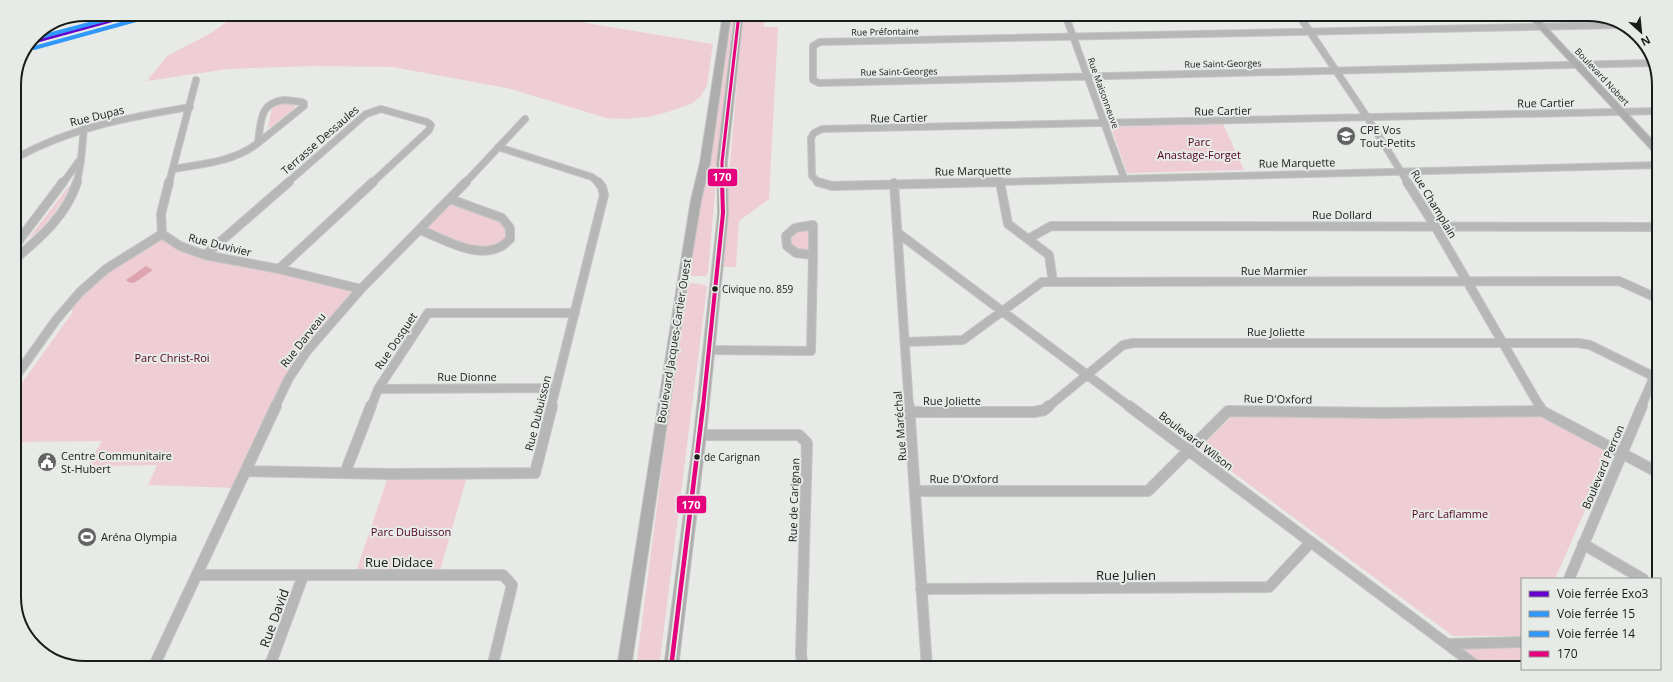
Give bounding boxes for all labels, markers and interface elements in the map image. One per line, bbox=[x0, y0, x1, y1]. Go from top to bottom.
north arrow bbox=[1621, 12, 1661, 52]
street label: Rue Préfontaine bbox=[851, 24, 919, 39]
text: N bbox=[1638, 33, 1653, 50]
street label: Boulevard Nobert bbox=[1572, 45, 1633, 108]
street label: Rue Maisonneuve bbox=[1085, 56, 1122, 130]
street label: Rue Saint-Georges bbox=[1184, 56, 1262, 71]
street label: Rue Saint-Georges bbox=[860, 64, 938, 79]
street label: Rue Cartier bbox=[1517, 94, 1575, 111]
street label: Rue Dupas bbox=[68, 102, 126, 129]
street label: Terrasse Dessaules bbox=[278, 102, 362, 178]
street label: Rue Cartier bbox=[1194, 102, 1252, 119]
street label: Rue Cartier bbox=[870, 109, 928, 126]
place label: CPE Vos Tout-Petits bbox=[1360, 122, 1416, 150]
school or university icon: CPE Vos Tout-Petits bbox=[1335, 125, 1357, 147]
park label: Parc Anastage-Forget bbox=[1157, 134, 1241, 162]
street label: Rue Marquette bbox=[1258, 154, 1335, 171]
street label: Rue Marquette bbox=[934, 162, 1011, 179]
street label: Rue Champlain bbox=[1408, 167, 1461, 241]
line badge: 170 bbox=[707, 168, 738, 187]
text: 170 bbox=[713, 169, 731, 184]
street label: Rue Dollard bbox=[1312, 207, 1372, 222]
street label: Rue Duvivier bbox=[187, 229, 254, 260]
street label: Boulevard Jacques-Cartier Ouest bbox=[653, 258, 694, 424]
street label: Rue Marmier bbox=[1241, 263, 1308, 278]
place label: Civique no. 859 bbox=[722, 282, 794, 296]
marker: Civique no. 859 bbox=[710, 284, 720, 294]
street label: Rue Darveau bbox=[276, 309, 329, 370]
street label: Rue Dosquet bbox=[371, 309, 420, 372]
street label: Rue Joliette bbox=[1247, 324, 1305, 339]
park label: Parc Christ-Roi bbox=[134, 350, 210, 365]
street label: Rue Dionne bbox=[437, 369, 497, 384]
street label: Rue Dubuisson bbox=[521, 374, 554, 452]
street label: Rue D'Oxford bbox=[1243, 390, 1313, 407]
street label: Rue Maréchal bbox=[890, 391, 909, 462]
street label: Rue Joliette bbox=[923, 393, 981, 408]
street label: Boulevard Wilson bbox=[1156, 408, 1237, 474]
street label: Boulevard Perron bbox=[1578, 422, 1627, 511]
place label: Centre Communitaire St-Hubert bbox=[61, 448, 172, 476]
place label: de Carignan bbox=[704, 450, 760, 464]
public building icon: Centre Communitaire St-Hubert bbox=[36, 451, 58, 473]
marker: de Carignan bbox=[692, 452, 702, 462]
street label: Rue de Carignan bbox=[785, 458, 802, 542]
street label: Rue D'Oxford bbox=[930, 471, 998, 486]
line badge: 170 bbox=[676, 495, 707, 514]
text: 170 bbox=[682, 497, 700, 512]
park label: Parc Laflamme bbox=[1412, 506, 1488, 521]
park label: Parc DuBuisson bbox=[371, 524, 451, 539]
sports icon: Aréna Olympia bbox=[76, 526, 98, 548]
place label: Aréna Olympia bbox=[101, 529, 177, 544]
street label: Rue Didace bbox=[365, 553, 433, 571]
street label: Rue Julien bbox=[1096, 566, 1156, 584]
legend bbox=[1521, 578, 1661, 670]
text: Voie ferrée Exo3 bbox=[1557, 585, 1649, 602]
street label: Rue David bbox=[255, 586, 293, 650]
text: Voie ferrée 15 bbox=[1557, 605, 1635, 622]
text: Voie ferrée 14 bbox=[1557, 625, 1635, 642]
text: 170 bbox=[1557, 645, 1578, 662]

